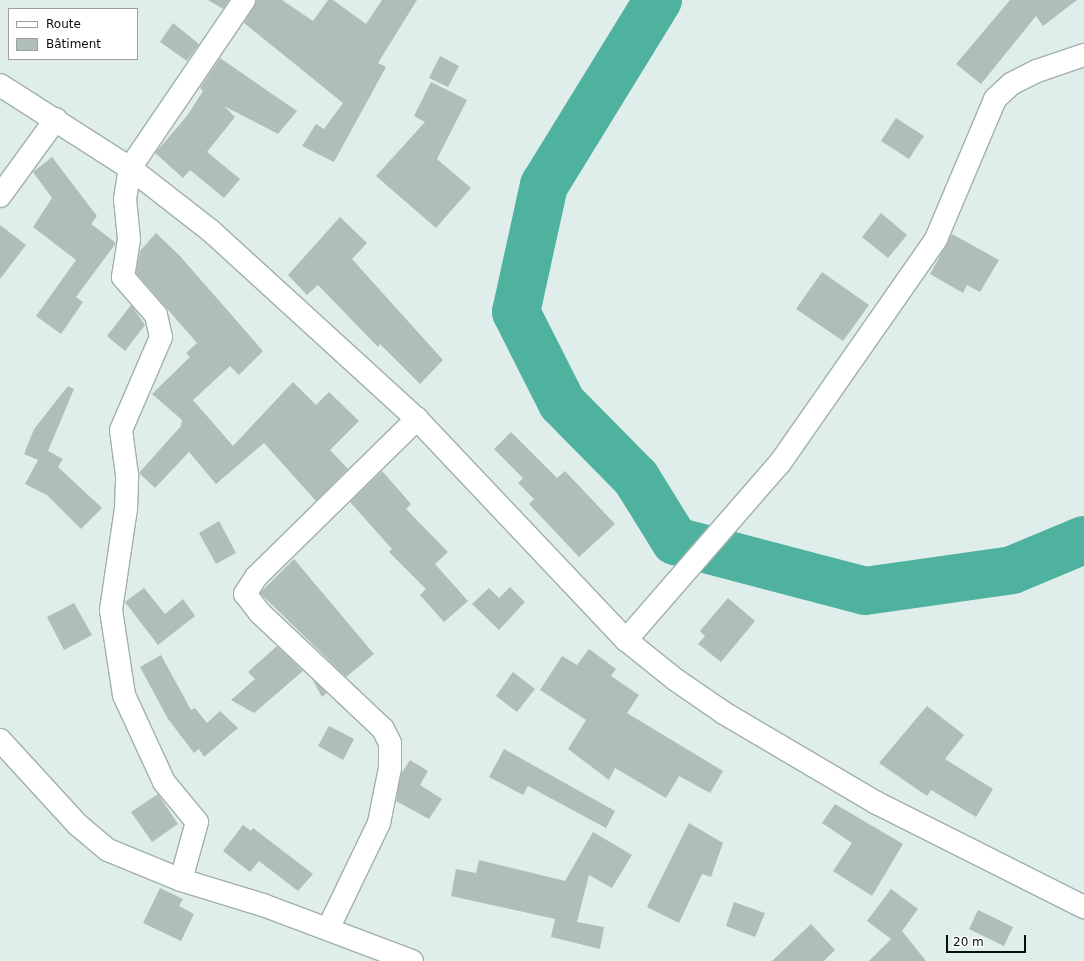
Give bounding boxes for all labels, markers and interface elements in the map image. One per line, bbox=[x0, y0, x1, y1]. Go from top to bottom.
legend bbox=[8, 8, 138, 60]
text: Route bbox=[46, 17, 81, 31]
text: Bâtiment bbox=[46, 37, 101, 51]
scale bar bbox=[948, 927, 1028, 953]
text: 20 m bbox=[953, 935, 984, 949]

